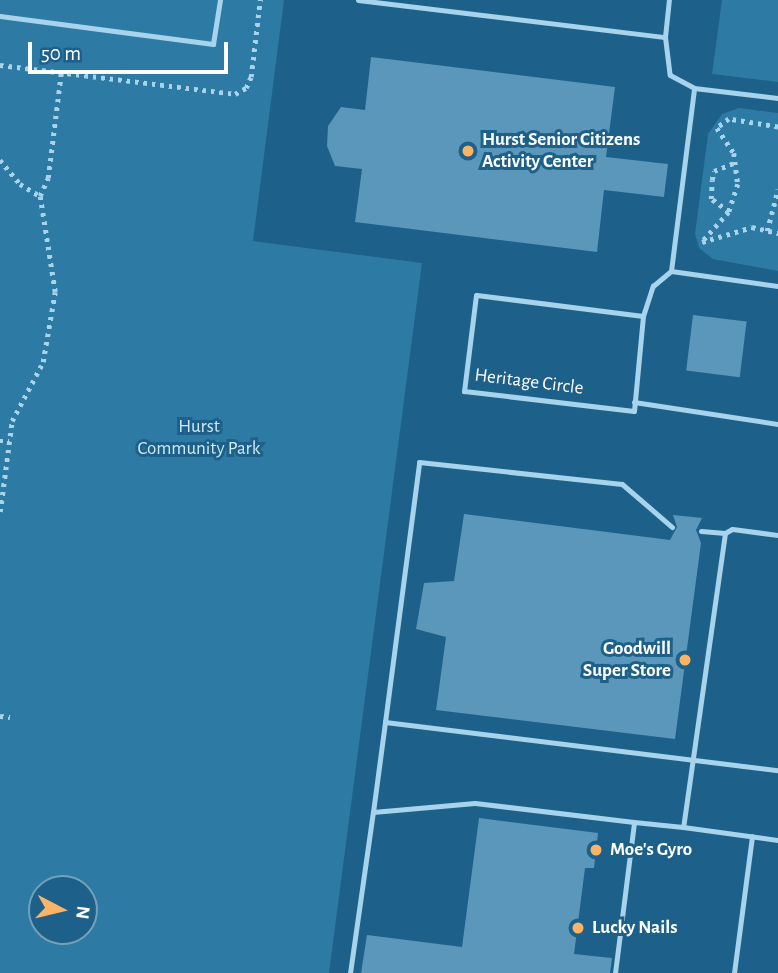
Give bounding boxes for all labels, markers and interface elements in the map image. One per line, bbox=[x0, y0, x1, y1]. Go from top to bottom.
scale bar bbox=[32, 28, 231, 72]
text: 50 m bbox=[41, 43, 81, 64]
place label: Hurst Senior Citizens Activity Center bbox=[482, 129, 640, 173]
marker: Hurst Senior Citizens Activity Center bbox=[460, 143, 476, 159]
street label: Heritage Circle bbox=[473, 364, 585, 400]
park label: Hurst Community Park bbox=[138, 416, 260, 460]
place label: Goodwill Super Store bbox=[583, 638, 671, 682]
marker: Goodwill Super Store bbox=[677, 652, 693, 668]
place label: Moe's Gyro bbox=[610, 839, 692, 861]
marker: Moe's Gyro bbox=[588, 842, 604, 858]
north arrow bbox=[28, 875, 98, 945]
text: N bbox=[72, 905, 93, 920]
place label: Lucky Nails bbox=[592, 917, 677, 939]
marker: Lucky Nails bbox=[570, 920, 586, 936]

